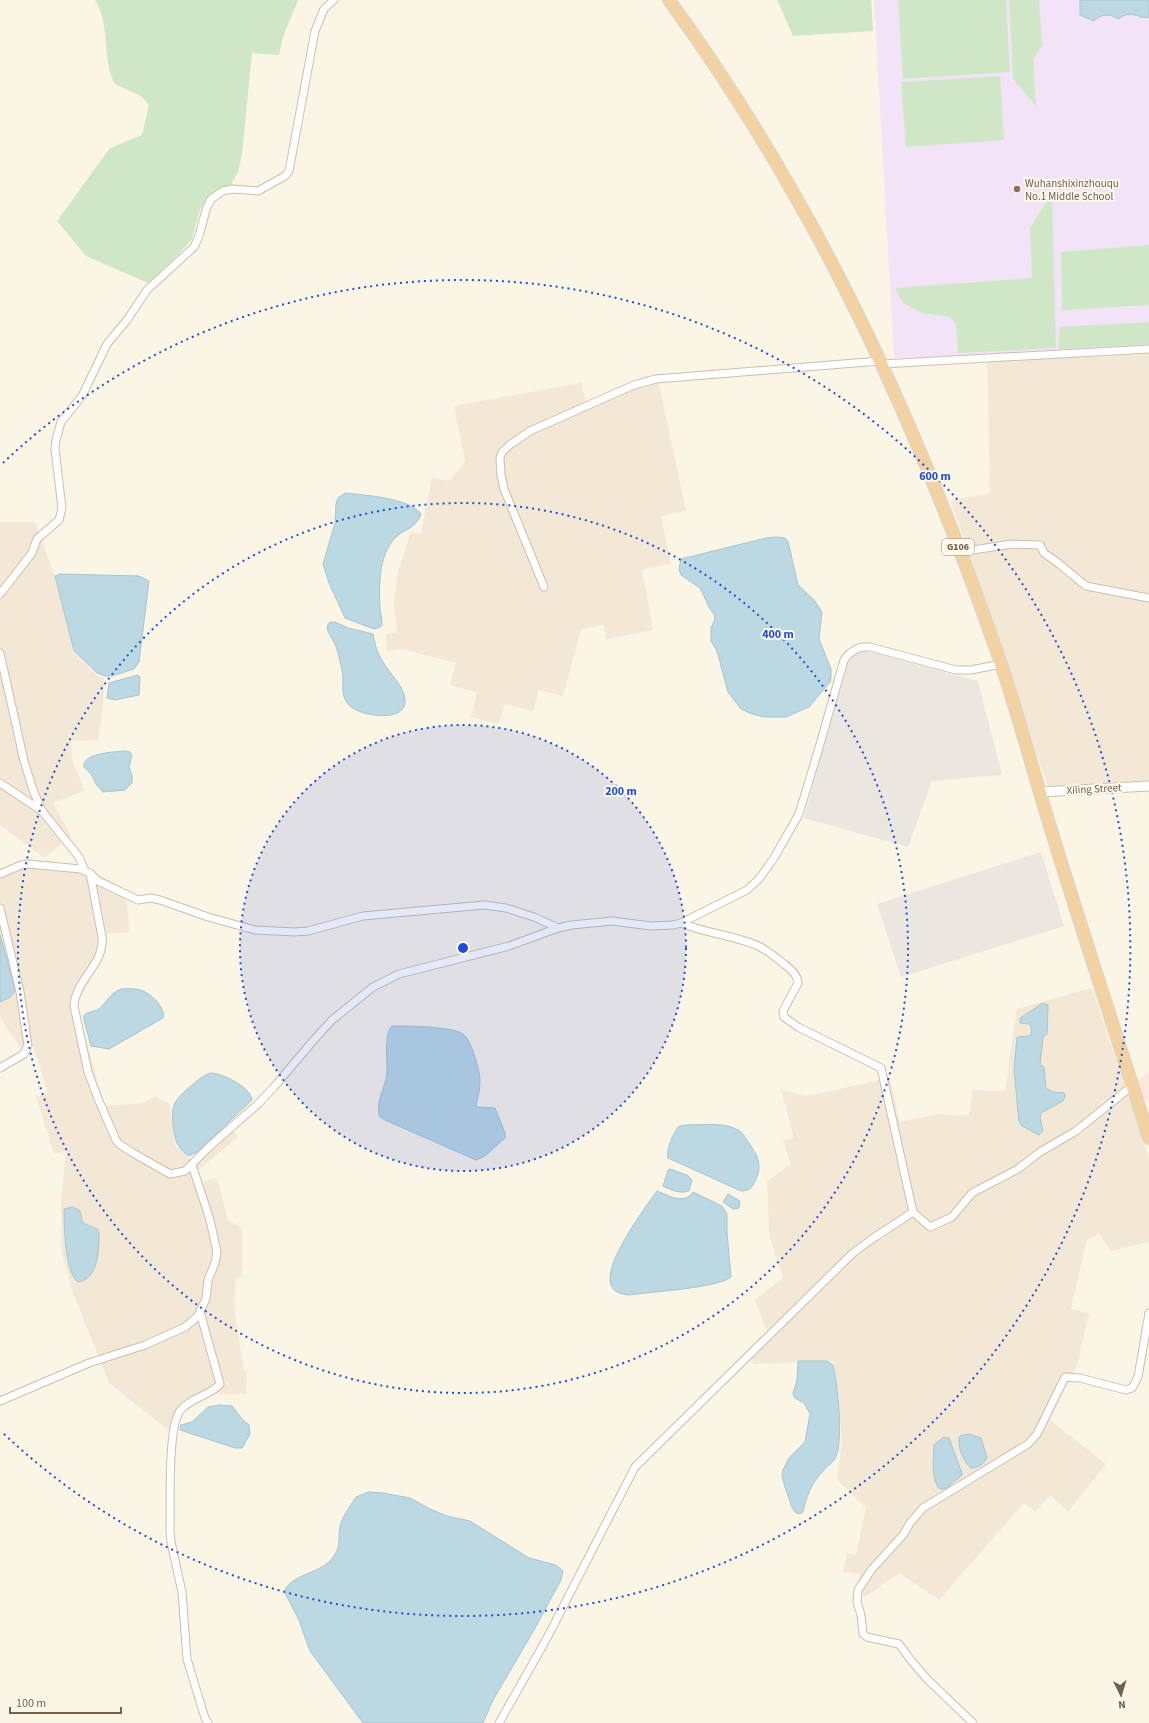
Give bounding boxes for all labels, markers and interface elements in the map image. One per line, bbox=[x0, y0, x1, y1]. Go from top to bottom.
place label: Wuhanshixinzhouqu No.1 Middle School bbox=[1025, 176, 1119, 204]
marker: Wuhanshixinzhouqu No.1 Middle School bbox=[1012, 184, 1022, 194]
text: 600 m bbox=[919, 468, 951, 485]
road number: G106 bbox=[942, 539, 974, 555]
text: 400 m bbox=[762, 626, 794, 643]
street label: Xiling Street bbox=[1066, 780, 1122, 798]
text: 200 m bbox=[605, 783, 637, 800]
centre of rings bbox=[456, 941, 470, 955]
north arrow bbox=[1101, 1675, 1141, 1715]
scale bar bbox=[10, 1689, 121, 1715]
text: 100 m bbox=[16, 1695, 46, 1712]
text: N bbox=[1118, 1697, 1126, 1712]

